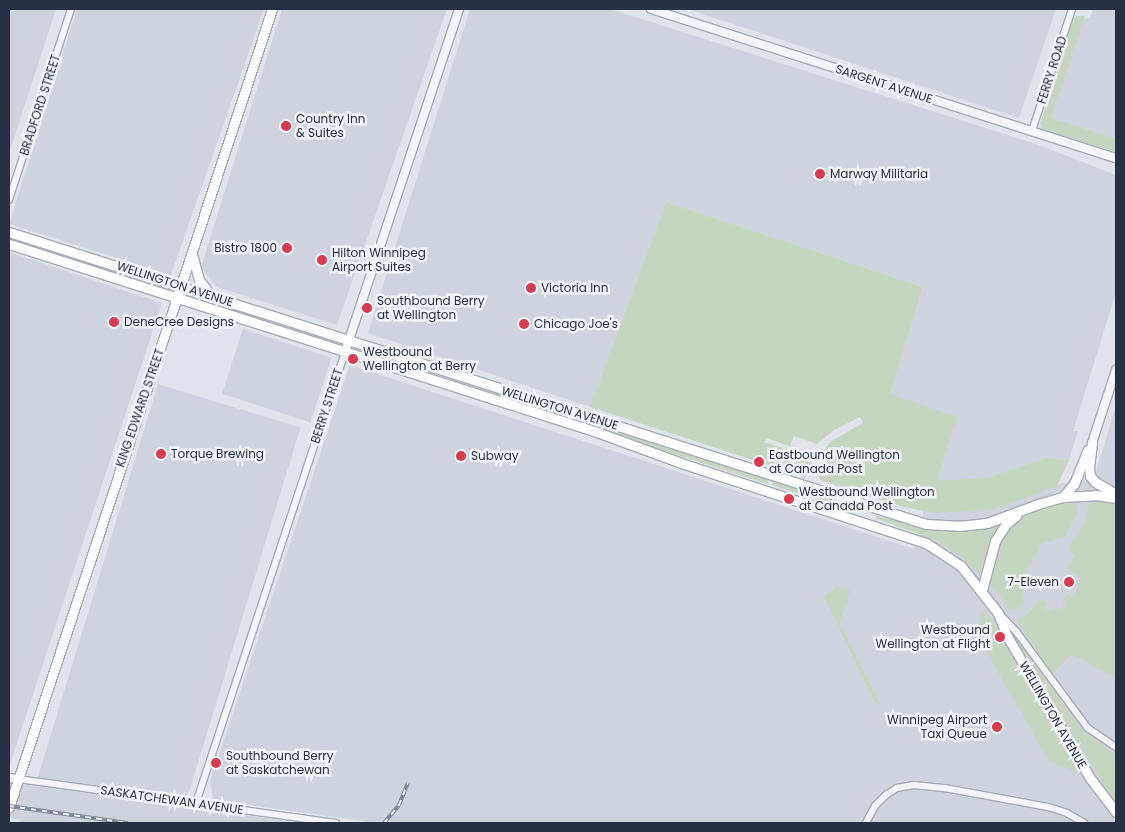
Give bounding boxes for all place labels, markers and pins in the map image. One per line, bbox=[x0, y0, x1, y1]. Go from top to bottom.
place label: Country Inn & Suites bbox=[296, 112, 365, 140]
marker: Country Inn & Suites bbox=[280, 120, 292, 132]
place label: Marway Militaria bbox=[830, 167, 928, 181]
marker: Marway Militaria bbox=[814, 168, 826, 180]
place label: Bistro 1800 bbox=[214, 241, 277, 255]
marker: Bistro 1800 bbox=[281, 242, 293, 254]
place label: Hilton Winnipeg Airport Suites bbox=[332, 246, 426, 274]
marker: Hilton Winnipeg Airport Suites bbox=[316, 254, 328, 266]
place label: Victoria Inn bbox=[541, 281, 608, 295]
marker: Victoria Inn bbox=[525, 282, 537, 294]
place label: Southbound Berry at Wellington bbox=[377, 294, 484, 322]
marker: Southbound Berry at Wellington bbox=[361, 302, 373, 314]
place label: DeneCree Designs bbox=[124, 315, 234, 329]
marker: DeneCree Designs bbox=[108, 316, 120, 328]
place label: Chicago Joe's bbox=[534, 317, 618, 331]
marker: Chicago Joe's bbox=[518, 318, 530, 330]
place label: Westbound Wellington at Berry bbox=[363, 345, 476, 373]
marker: Westbound Wellington at Berry bbox=[347, 353, 359, 365]
place label: Torque Brewing bbox=[171, 447, 264, 461]
marker: Torque Brewing bbox=[155, 448, 167, 460]
place label: Eastbound Wellington at Canada Post bbox=[769, 448, 900, 476]
place label: Subway bbox=[471, 449, 519, 463]
marker: Subway bbox=[455, 450, 467, 462]
marker: Eastbound Wellington at Canada Post bbox=[753, 456, 765, 468]
place label: Westbound Wellington at Canada Post bbox=[799, 485, 935, 513]
marker: Westbound Wellington at Canada Post bbox=[783, 493, 795, 505]
place label: 7-Eleven bbox=[1007, 575, 1059, 589]
marker: 7-Eleven bbox=[1063, 576, 1075, 588]
place label: Westbound Wellington at Flight bbox=[875, 623, 990, 651]
marker: Westbound Wellington at Flight bbox=[994, 631, 1006, 643]
place label: Winnipeg Airport Taxi Queue bbox=[887, 713, 987, 741]
marker: Winnipeg Airport Taxi Queue bbox=[991, 721, 1003, 733]
place label: Southbound Berry at Saskatchewan bbox=[226, 749, 333, 777]
marker: Southbound Berry at Saskatchewan bbox=[210, 757, 222, 769]

